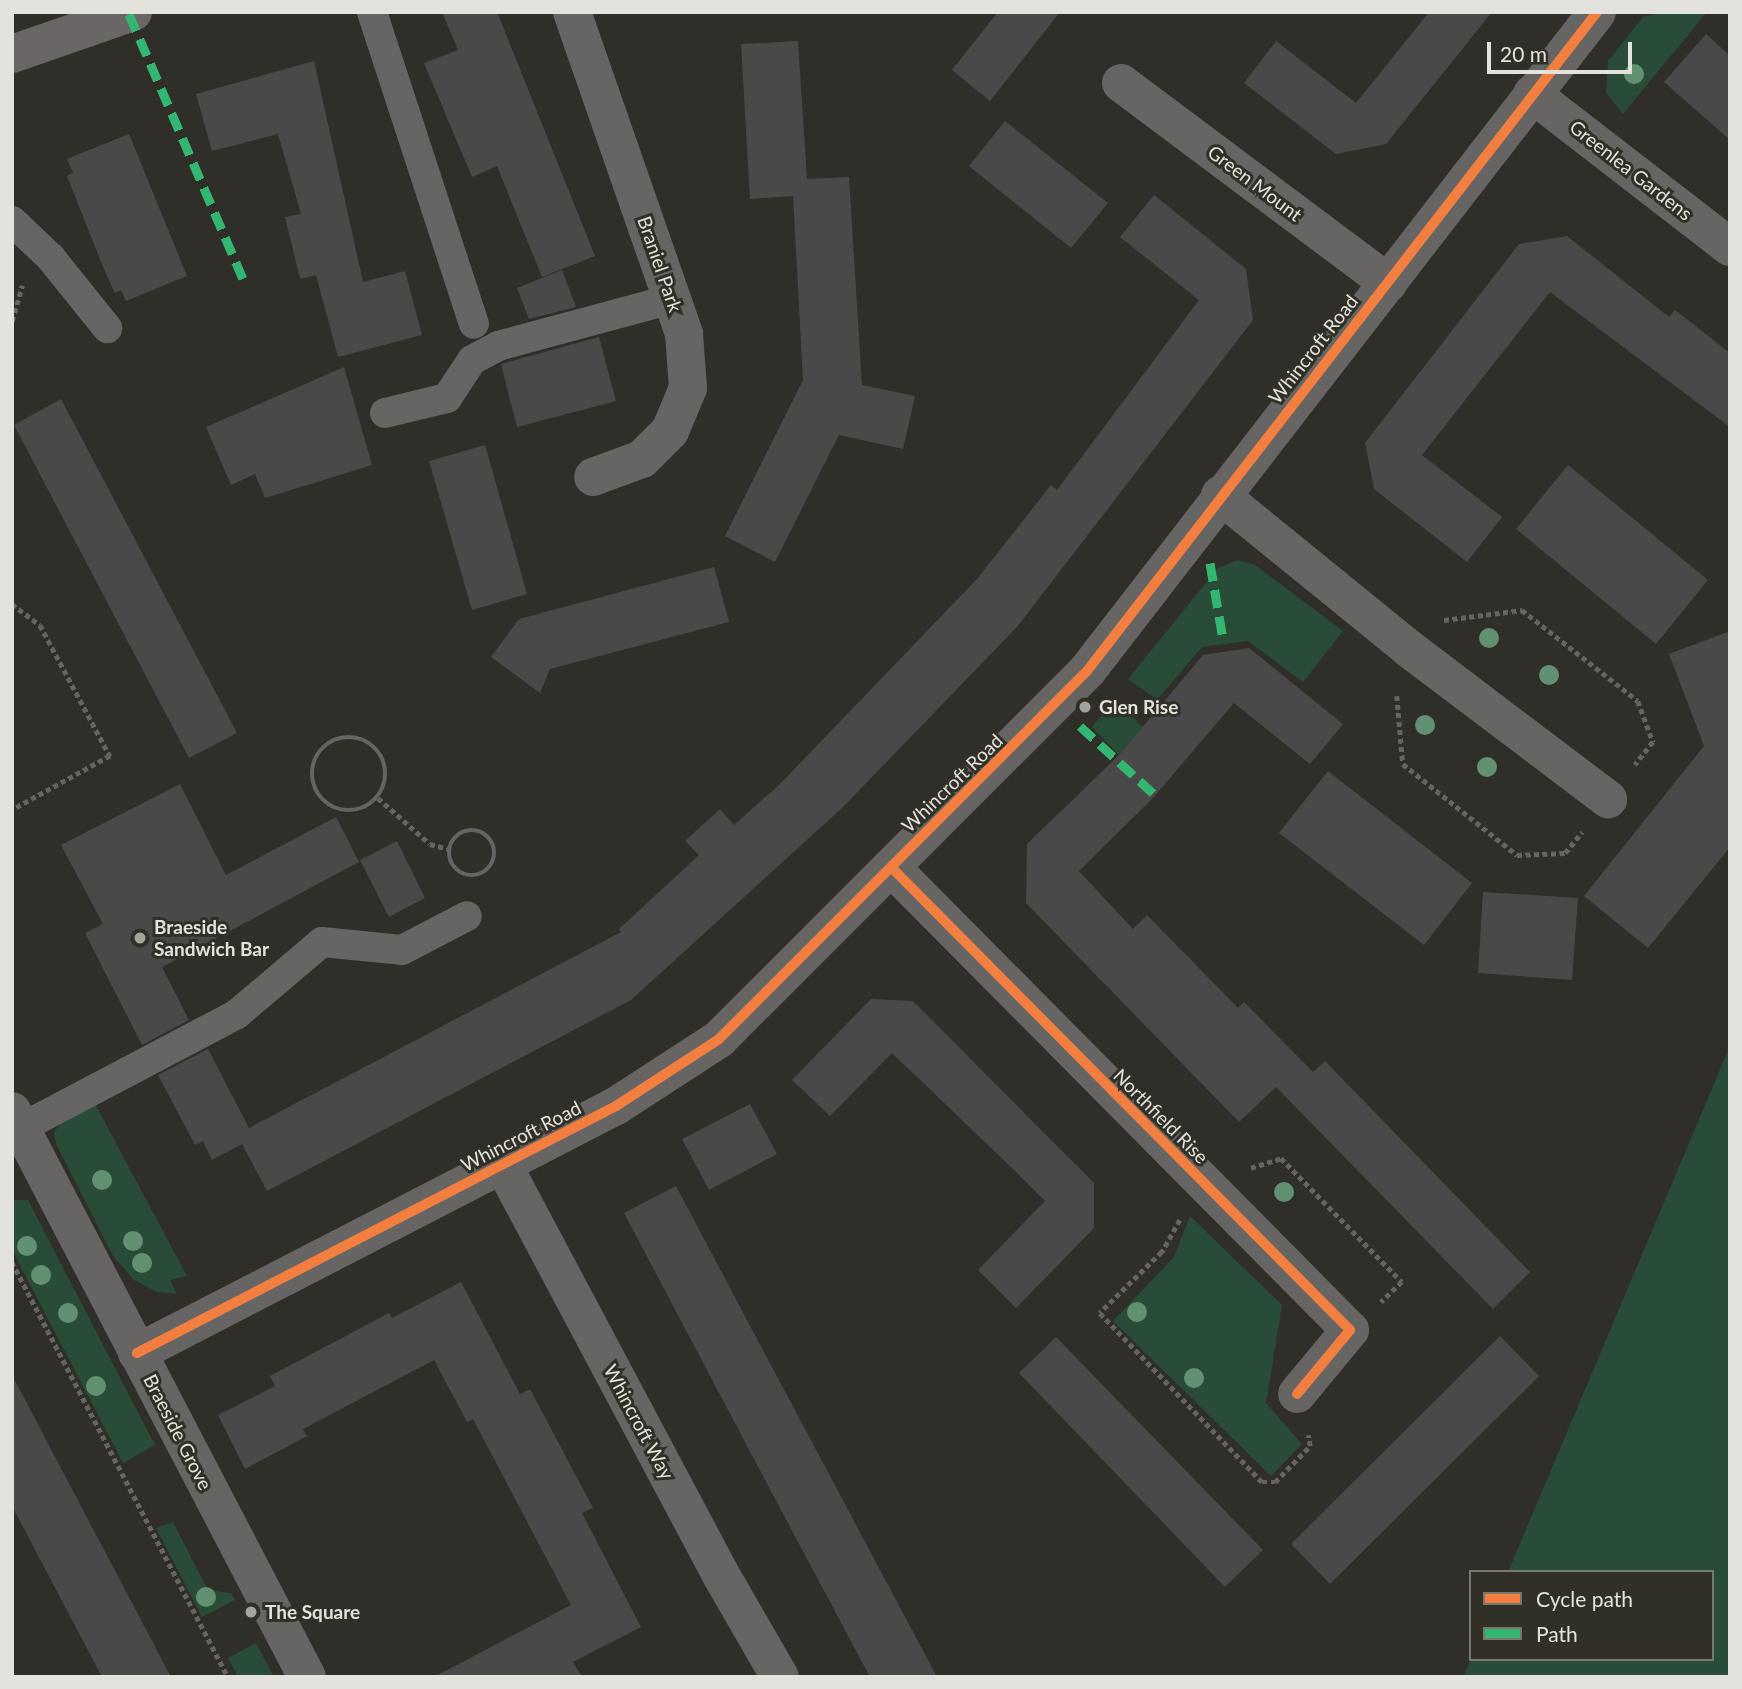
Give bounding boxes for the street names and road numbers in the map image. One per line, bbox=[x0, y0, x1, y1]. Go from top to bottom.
street label: Greenlea Gardens bbox=[1565, 115, 1697, 225]
street label: Green Mount bbox=[1204, 140, 1306, 226]
street label: Braniel Park bbox=[633, 213, 687, 315]
street label: Whincroft Road bbox=[1264, 290, 1362, 408]
street label: Whincroft Road bbox=[897, 729, 1007, 837]
street label: Northfield Rise bbox=[1109, 1064, 1213, 1168]
street label: Whincroft Road bbox=[457, 1096, 585, 1176]
street label: Whincroft Way bbox=[599, 1361, 679, 1483]
street label: Braeside Grove bbox=[139, 1370, 217, 1494]

